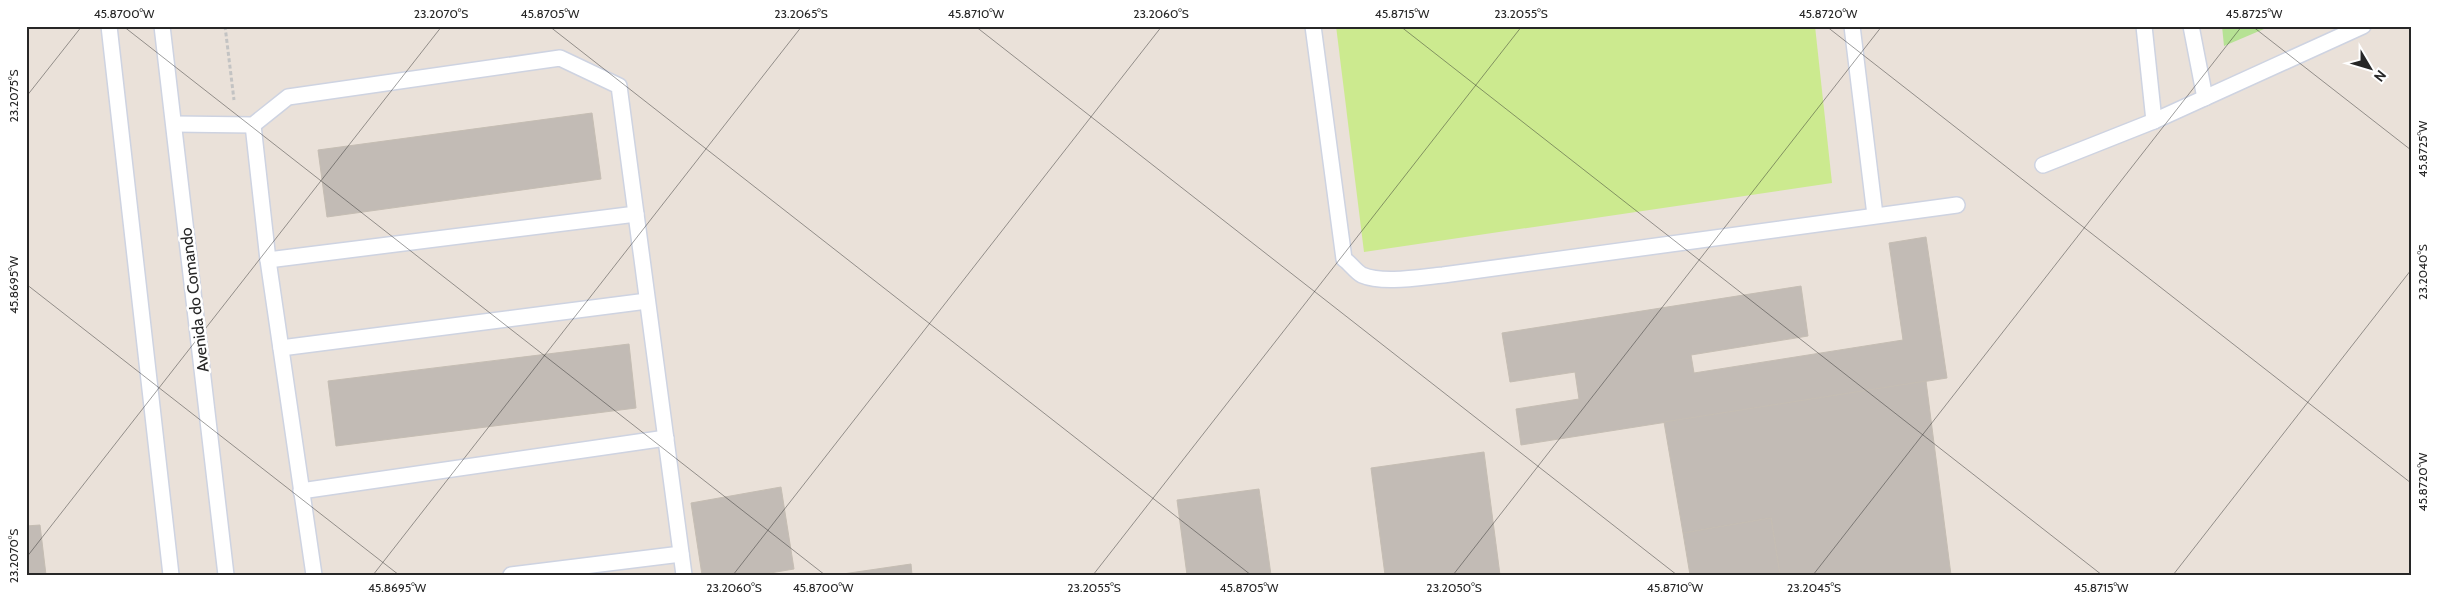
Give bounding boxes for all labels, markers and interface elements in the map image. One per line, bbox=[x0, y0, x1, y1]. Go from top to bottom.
text: 45.8700°W bbox=[94, 6, 155, 21]
text: 23.2070°S bbox=[414, 6, 468, 21]
text: 45.8705°W bbox=[521, 6, 580, 21]
text: 23.2065°S bbox=[774, 6, 828, 21]
text: 45.8710°W bbox=[948, 6, 1005, 21]
text: 23.2060°S bbox=[1133, 6, 1189, 21]
text: 45.8715°W bbox=[1375, 6, 1430, 21]
text: 23.2055°S bbox=[1494, 6, 1548, 21]
text: 45.8720°W bbox=[1799, 6, 1858, 21]
text: 45.8725°W bbox=[2226, 6, 2283, 21]
north arrow bbox=[2344, 42, 2394, 92]
text: N bbox=[2370, 67, 2390, 85]
text: 23.2075°S bbox=[6, 70, 21, 122]
text: 45.8725°W bbox=[2415, 120, 2430, 177]
street label: Avenida do Comando bbox=[176, 226, 213, 373]
text: 23.2040°S bbox=[2415, 244, 2430, 300]
text: 45.8695°W bbox=[6, 255, 21, 314]
text: 45.8720°W bbox=[2415, 452, 2430, 511]
text: 23.2070°S bbox=[6, 529, 21, 583]
text: 45.8695°W bbox=[368, 580, 427, 595]
text: 23.2060°S bbox=[706, 580, 762, 595]
text: 45.8700°W bbox=[793, 580, 854, 595]
text: 23.2055°S bbox=[1067, 580, 1121, 595]
text: 45.8705°W bbox=[1220, 580, 1279, 595]
text: 23.2050°S bbox=[1426, 580, 1482, 595]
text: 45.8710°W bbox=[1647, 580, 1704, 595]
text: 23.2045°S bbox=[1787, 580, 1841, 595]
text: 45.8715°W bbox=[2074, 580, 2129, 595]

